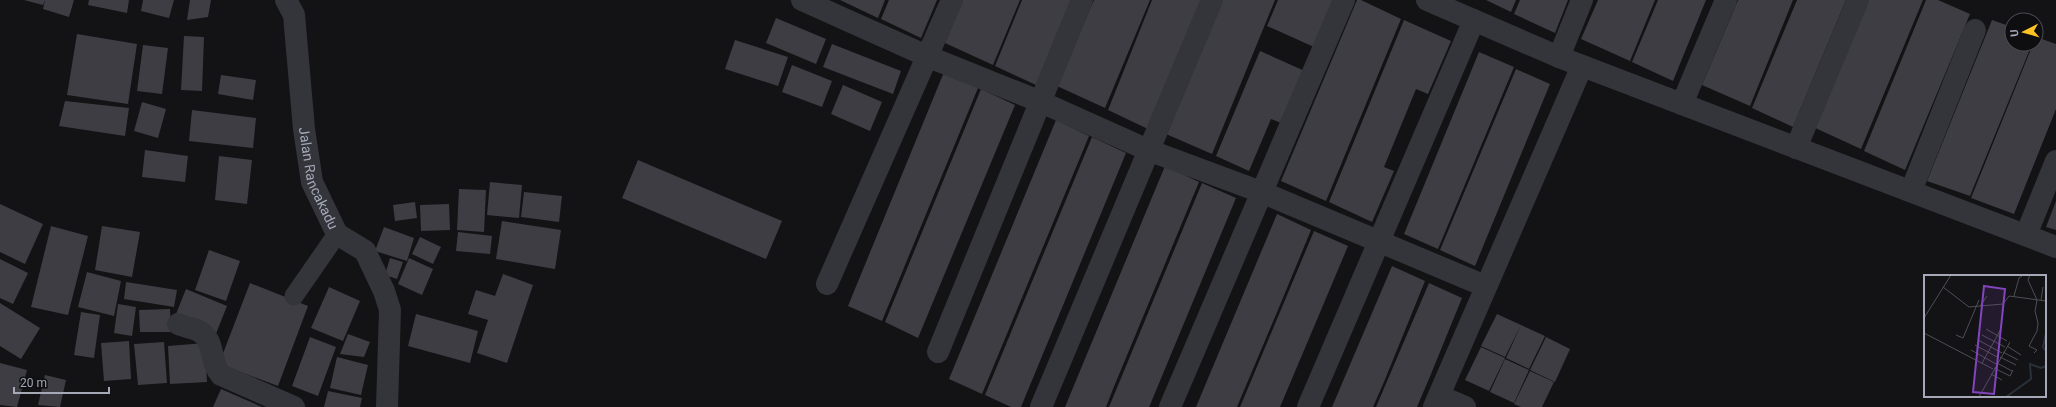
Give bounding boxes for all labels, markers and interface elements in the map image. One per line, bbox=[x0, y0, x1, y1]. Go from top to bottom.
north arrow bbox=[2004, 12, 2044, 52]
text: U bbox=[2008, 29, 2021, 37]
street label: Jalan Rancakadu bbox=[296, 126, 341, 232]
inset map bbox=[1924, 275, 2046, 397]
scale bar bbox=[14, 369, 109, 395]
text: 20 m bbox=[20, 376, 47, 390]

